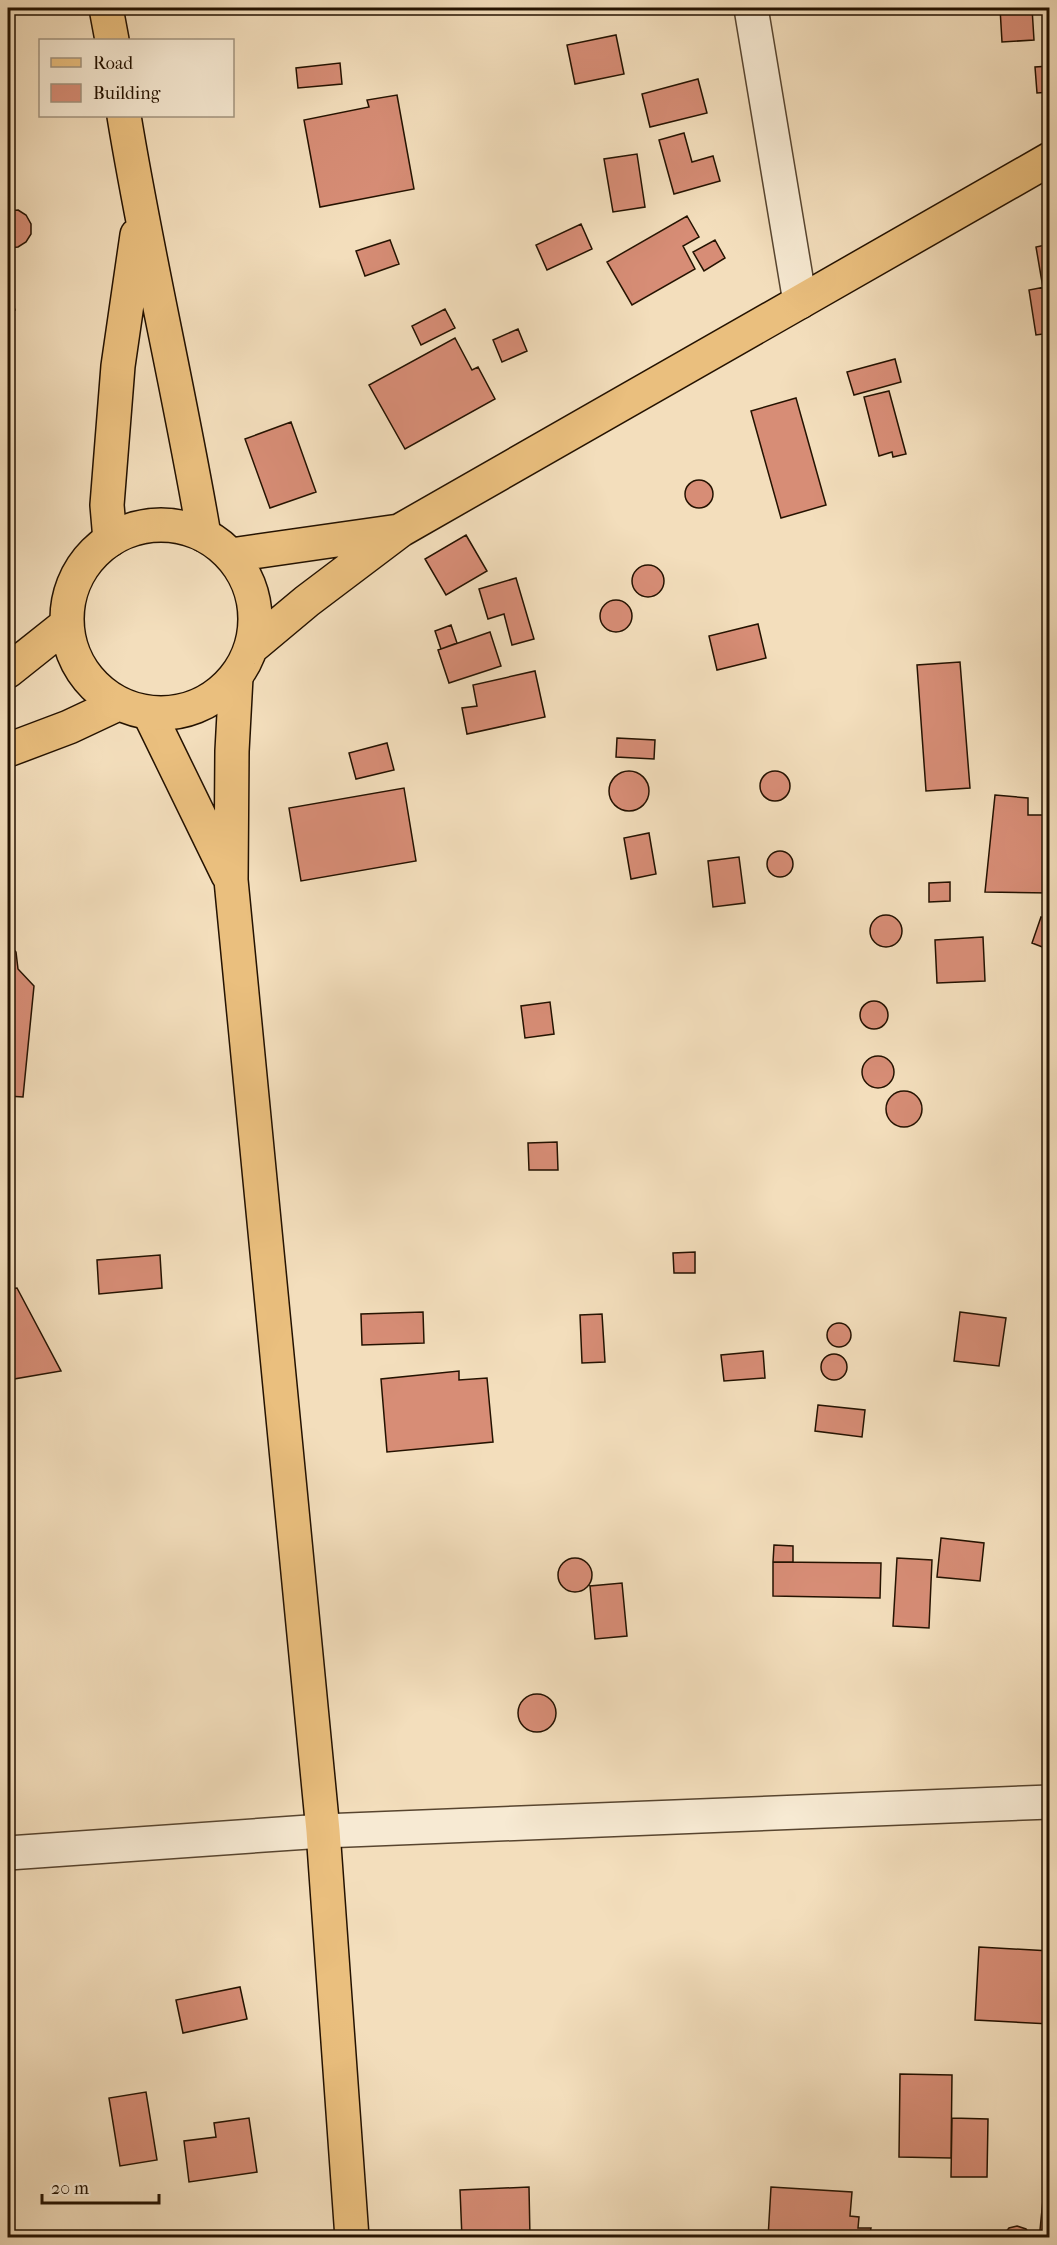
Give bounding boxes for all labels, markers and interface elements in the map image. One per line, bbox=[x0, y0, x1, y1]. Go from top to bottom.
legend bbox=[39, 39, 234, 117]
text: Road bbox=[93, 53, 133, 74]
text: Building bbox=[93, 83, 161, 104]
scale bar bbox=[42, 2167, 159, 2205]
text: 20 m bbox=[51, 2178, 89, 2199]

